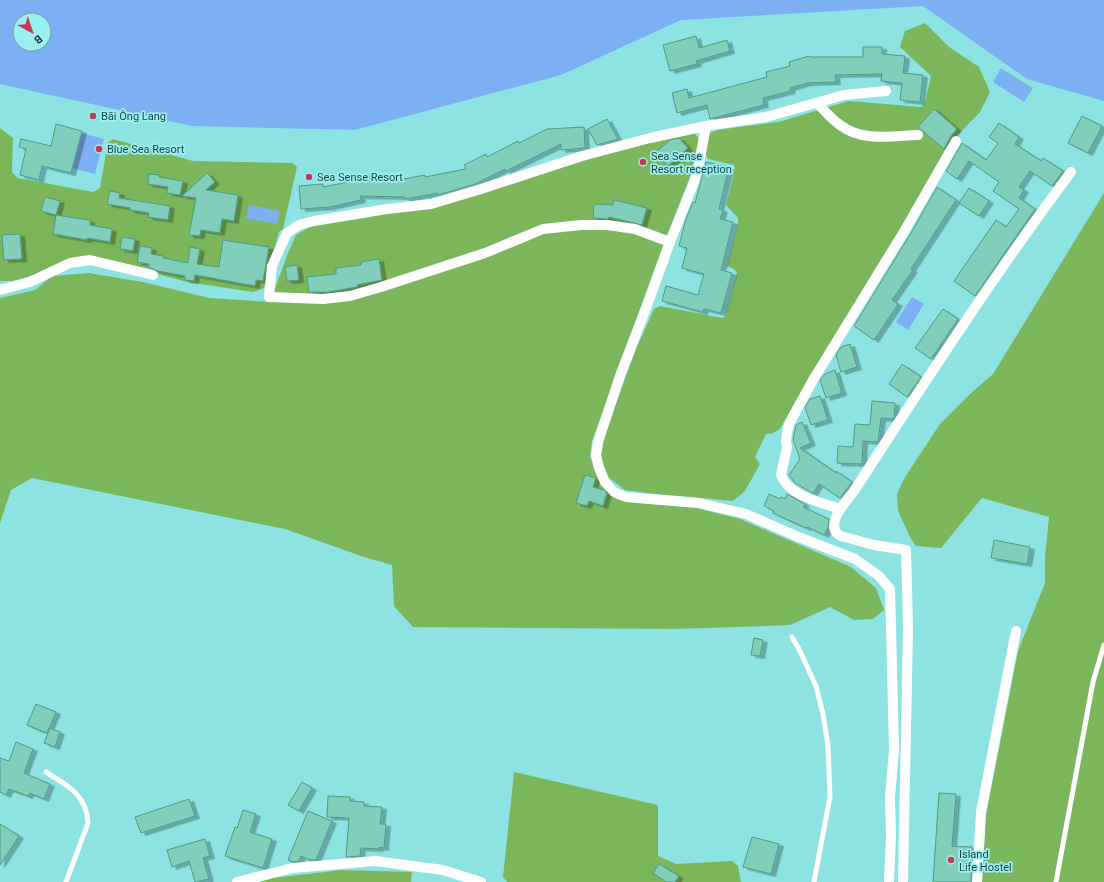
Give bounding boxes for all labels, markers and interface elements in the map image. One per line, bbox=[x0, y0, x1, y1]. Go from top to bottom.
north arrow bbox=[12, 12, 52, 52]
text: B bbox=[31, 32, 45, 47]
place label: Bãi Ông Lang bbox=[101, 110, 166, 123]
marker: Bãi Ông Lang bbox=[88, 111, 98, 121]
place label: Blue Sea Resort bbox=[107, 143, 185, 156]
marker: Blue Sea Resort bbox=[94, 144, 104, 154]
place label: Sea Sense Resort reception bbox=[651, 150, 732, 176]
marker: Sea Sense Resort reception bbox=[638, 157, 648, 167]
place label: Sea Sense Resort bbox=[317, 171, 403, 184]
marker: Sea Sense Resort bbox=[304, 172, 314, 182]
place label: Island Life Hostel bbox=[959, 848, 1012, 874]
marker: Island Life Hostel bbox=[946, 855, 956, 865]

